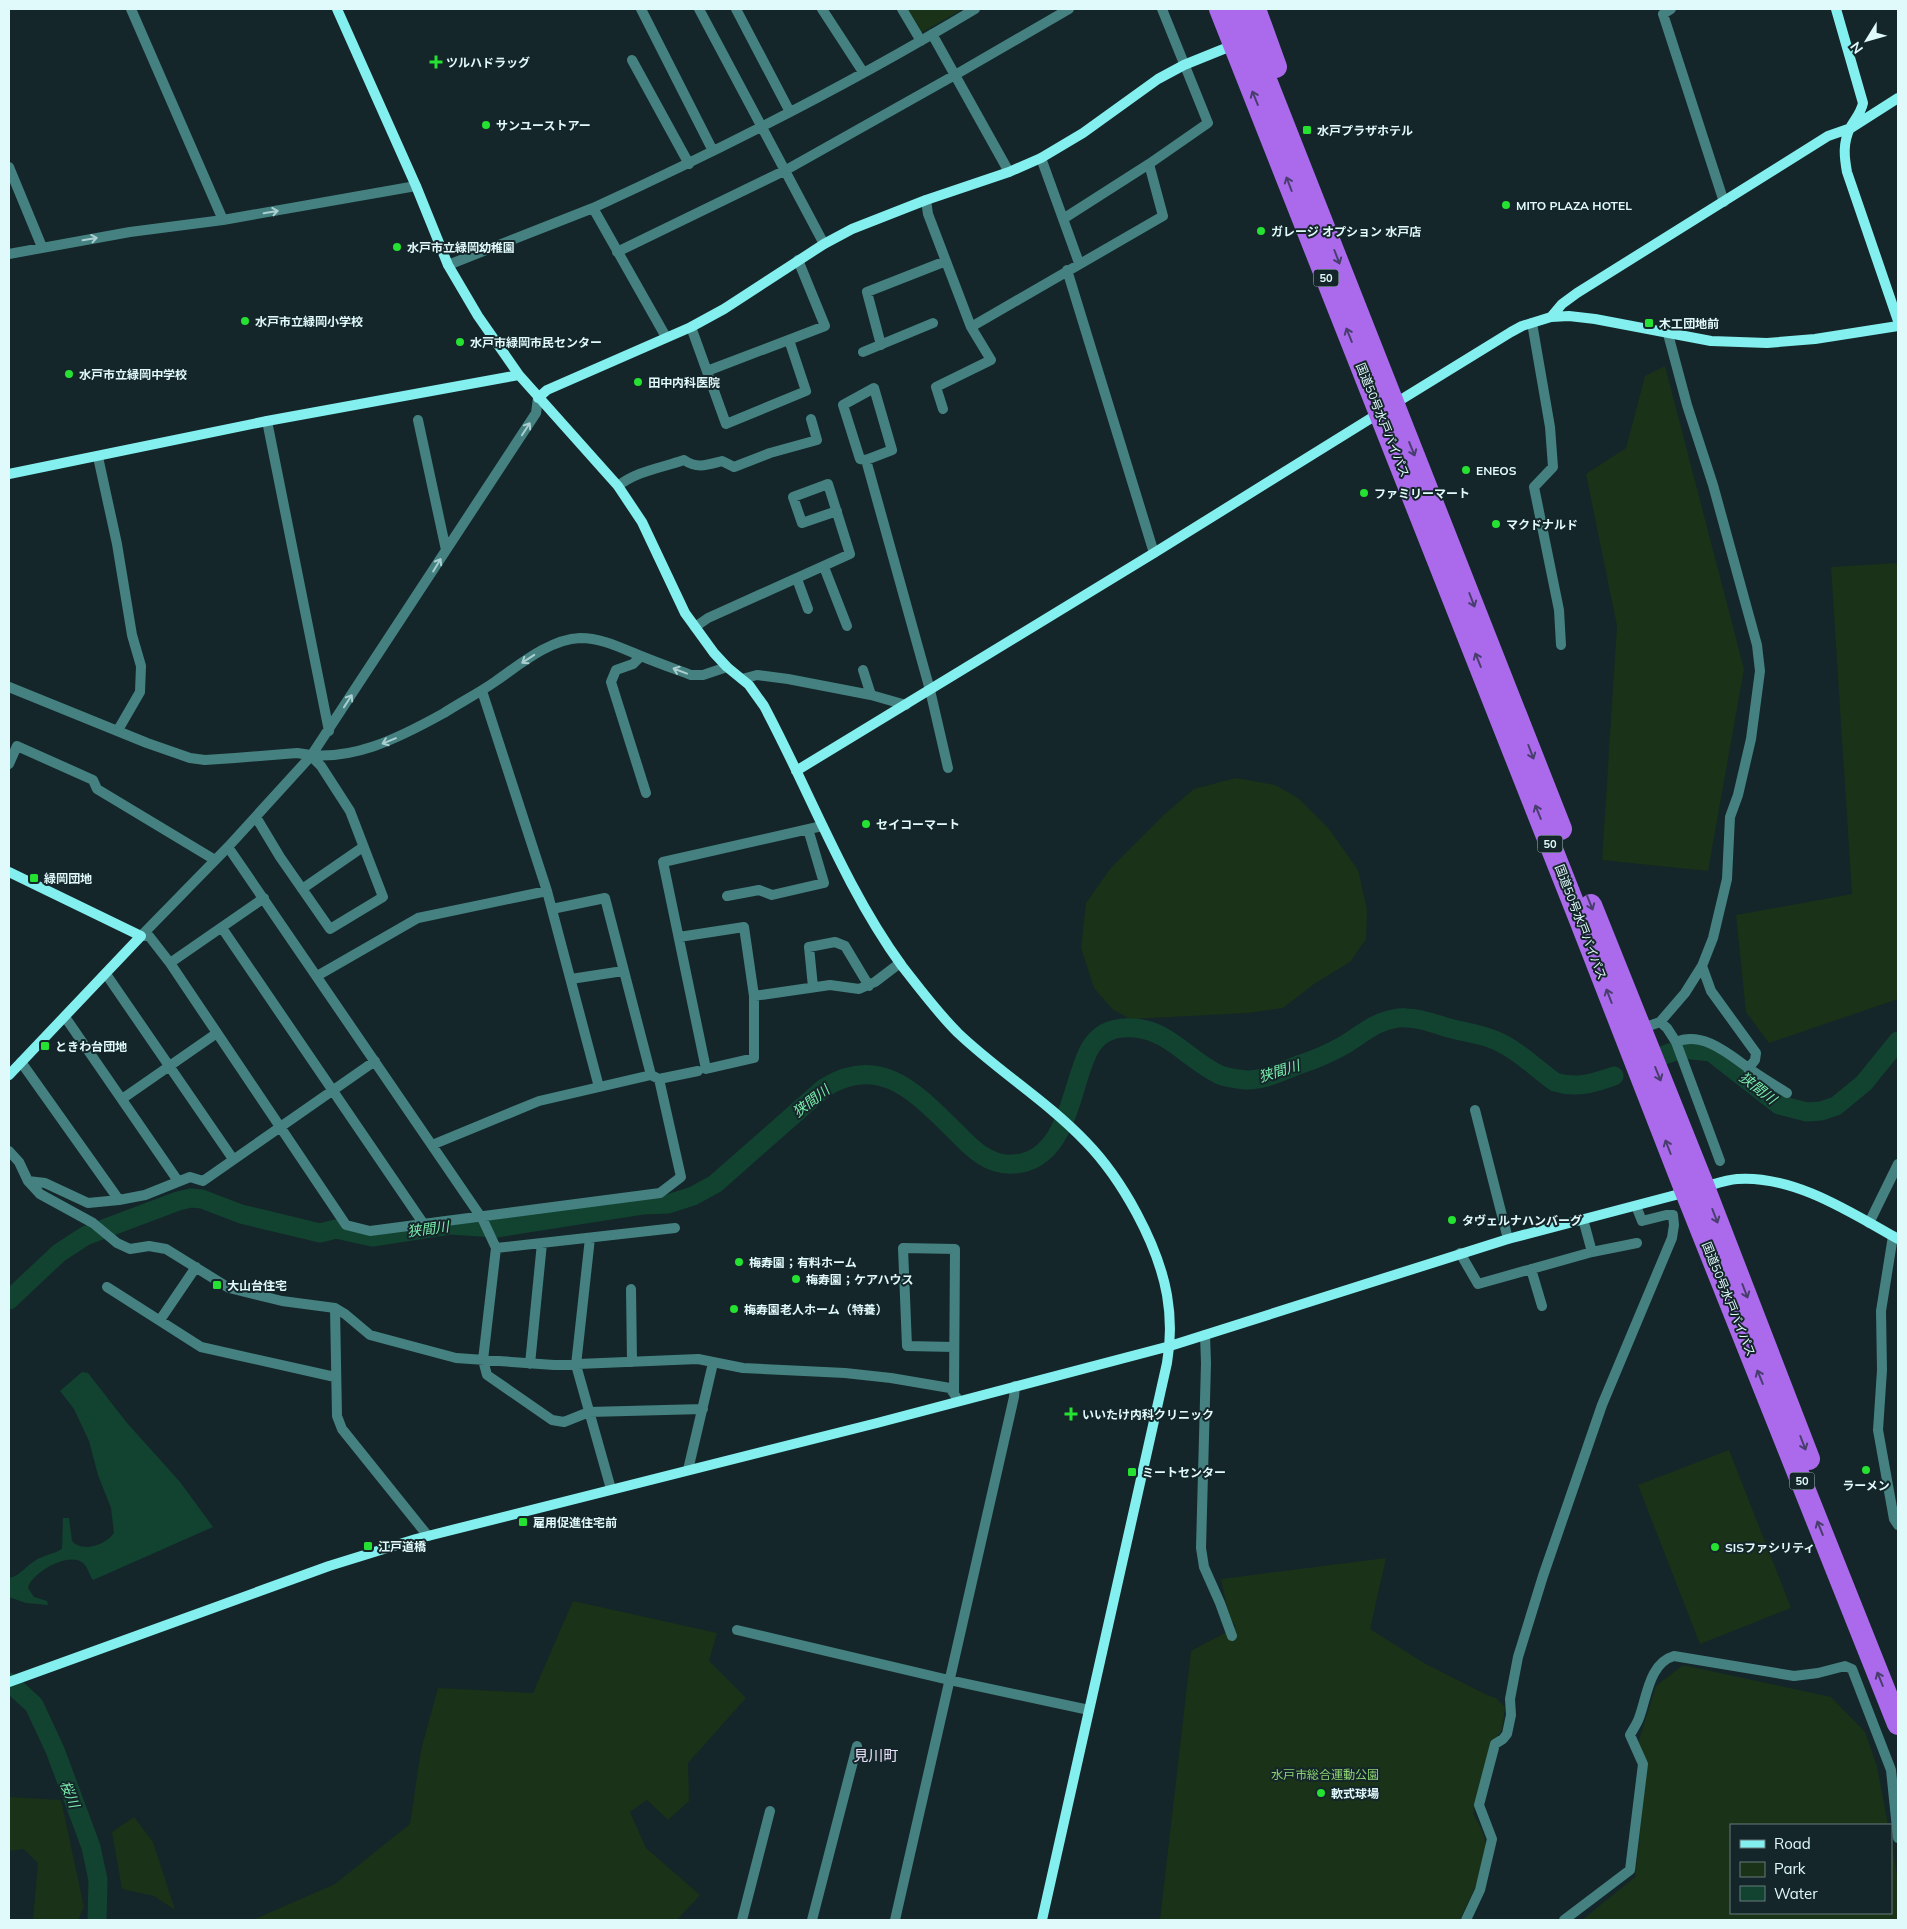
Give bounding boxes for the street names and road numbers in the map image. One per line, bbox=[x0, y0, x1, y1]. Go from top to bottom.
road number: 50 bbox=[1314, 270, 1338, 286]
street label: 国道50号水戸バイパス bbox=[1353, 361, 1413, 479]
road number: 50 bbox=[1538, 836, 1562, 852]
street label: 国道50号水戸バイパス bbox=[1552, 862, 1610, 982]
street label: 国道50号水戸バイパス bbox=[1699, 1240, 1759, 1358]
road number: 50 bbox=[1790, 1472, 1814, 1490]

